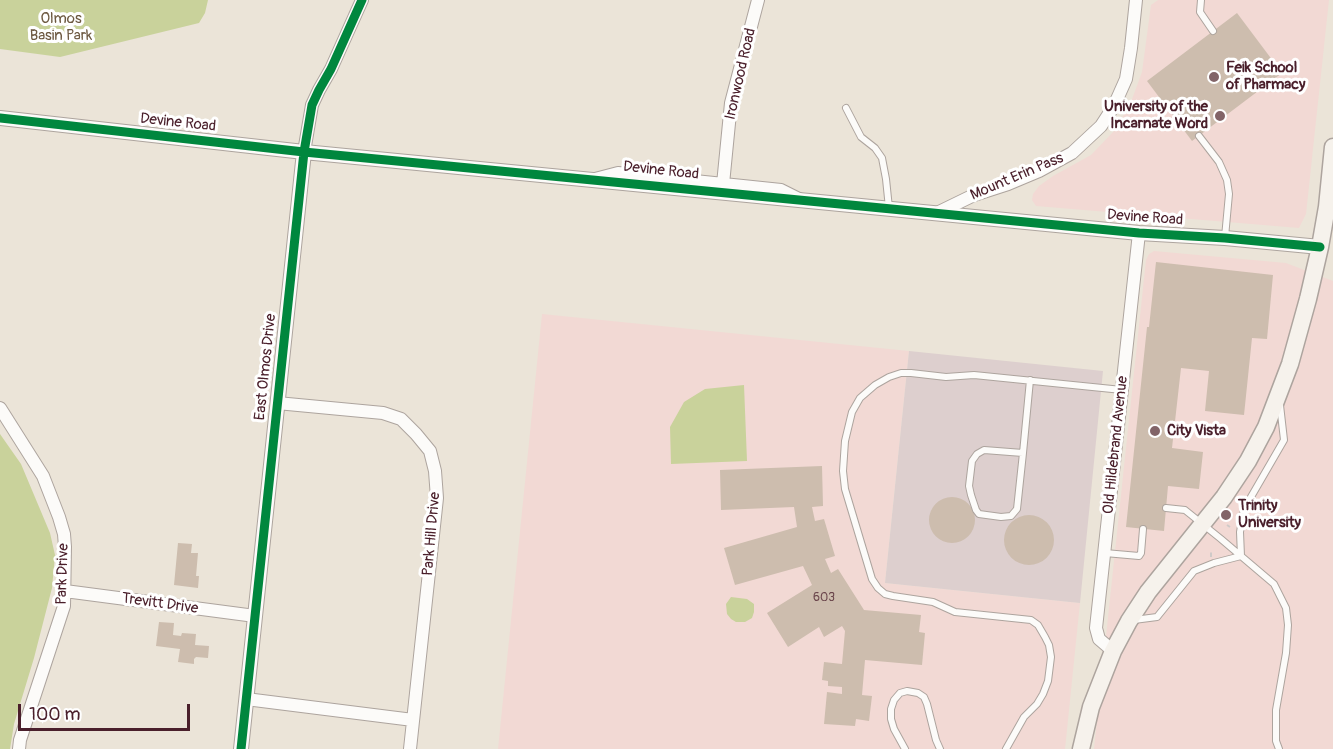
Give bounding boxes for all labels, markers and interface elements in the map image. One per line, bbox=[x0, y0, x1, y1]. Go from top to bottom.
park label: Olmos Basin Park bbox=[30, 10, 92, 45]
street label: Ironwood Road bbox=[722, 26, 760, 122]
place label: Feik School of Pharmacy bbox=[1226, 59, 1305, 94]
marker: Feik School of Pharmacy bbox=[1207, 70, 1221, 84]
place label: University of the Incarnate Word bbox=[1104, 98, 1208, 133]
marker: University of the Incarnate Word bbox=[1213, 109, 1227, 123]
street label: Devine Road bbox=[139, 110, 217, 136]
street label: Mount Erin Pass bbox=[968, 149, 1066, 205]
street label: Devine Road bbox=[622, 158, 700, 184]
street label: Devine Road bbox=[1106, 206, 1184, 230]
street label: East Olmos Drive bbox=[251, 313, 281, 421]
street label: Old Hildebrand Avenue bbox=[1100, 375, 1132, 515]
place label: City Vista bbox=[1167, 422, 1226, 440]
marker: City Vista bbox=[1148, 424, 1162, 438]
street label: Park Hill Drive bbox=[419, 491, 445, 577]
place label: Trinity University bbox=[1238, 497, 1301, 532]
marker: Trinity University bbox=[1219, 508, 1233, 522]
street label: Park Drive bbox=[53, 543, 73, 605]
street label: Trevitt Drive bbox=[121, 590, 199, 618]
house number: 603 bbox=[813, 591, 835, 605]
scale bar bbox=[21, 692, 194, 730]
text: 100 m bbox=[29, 703, 81, 726]

